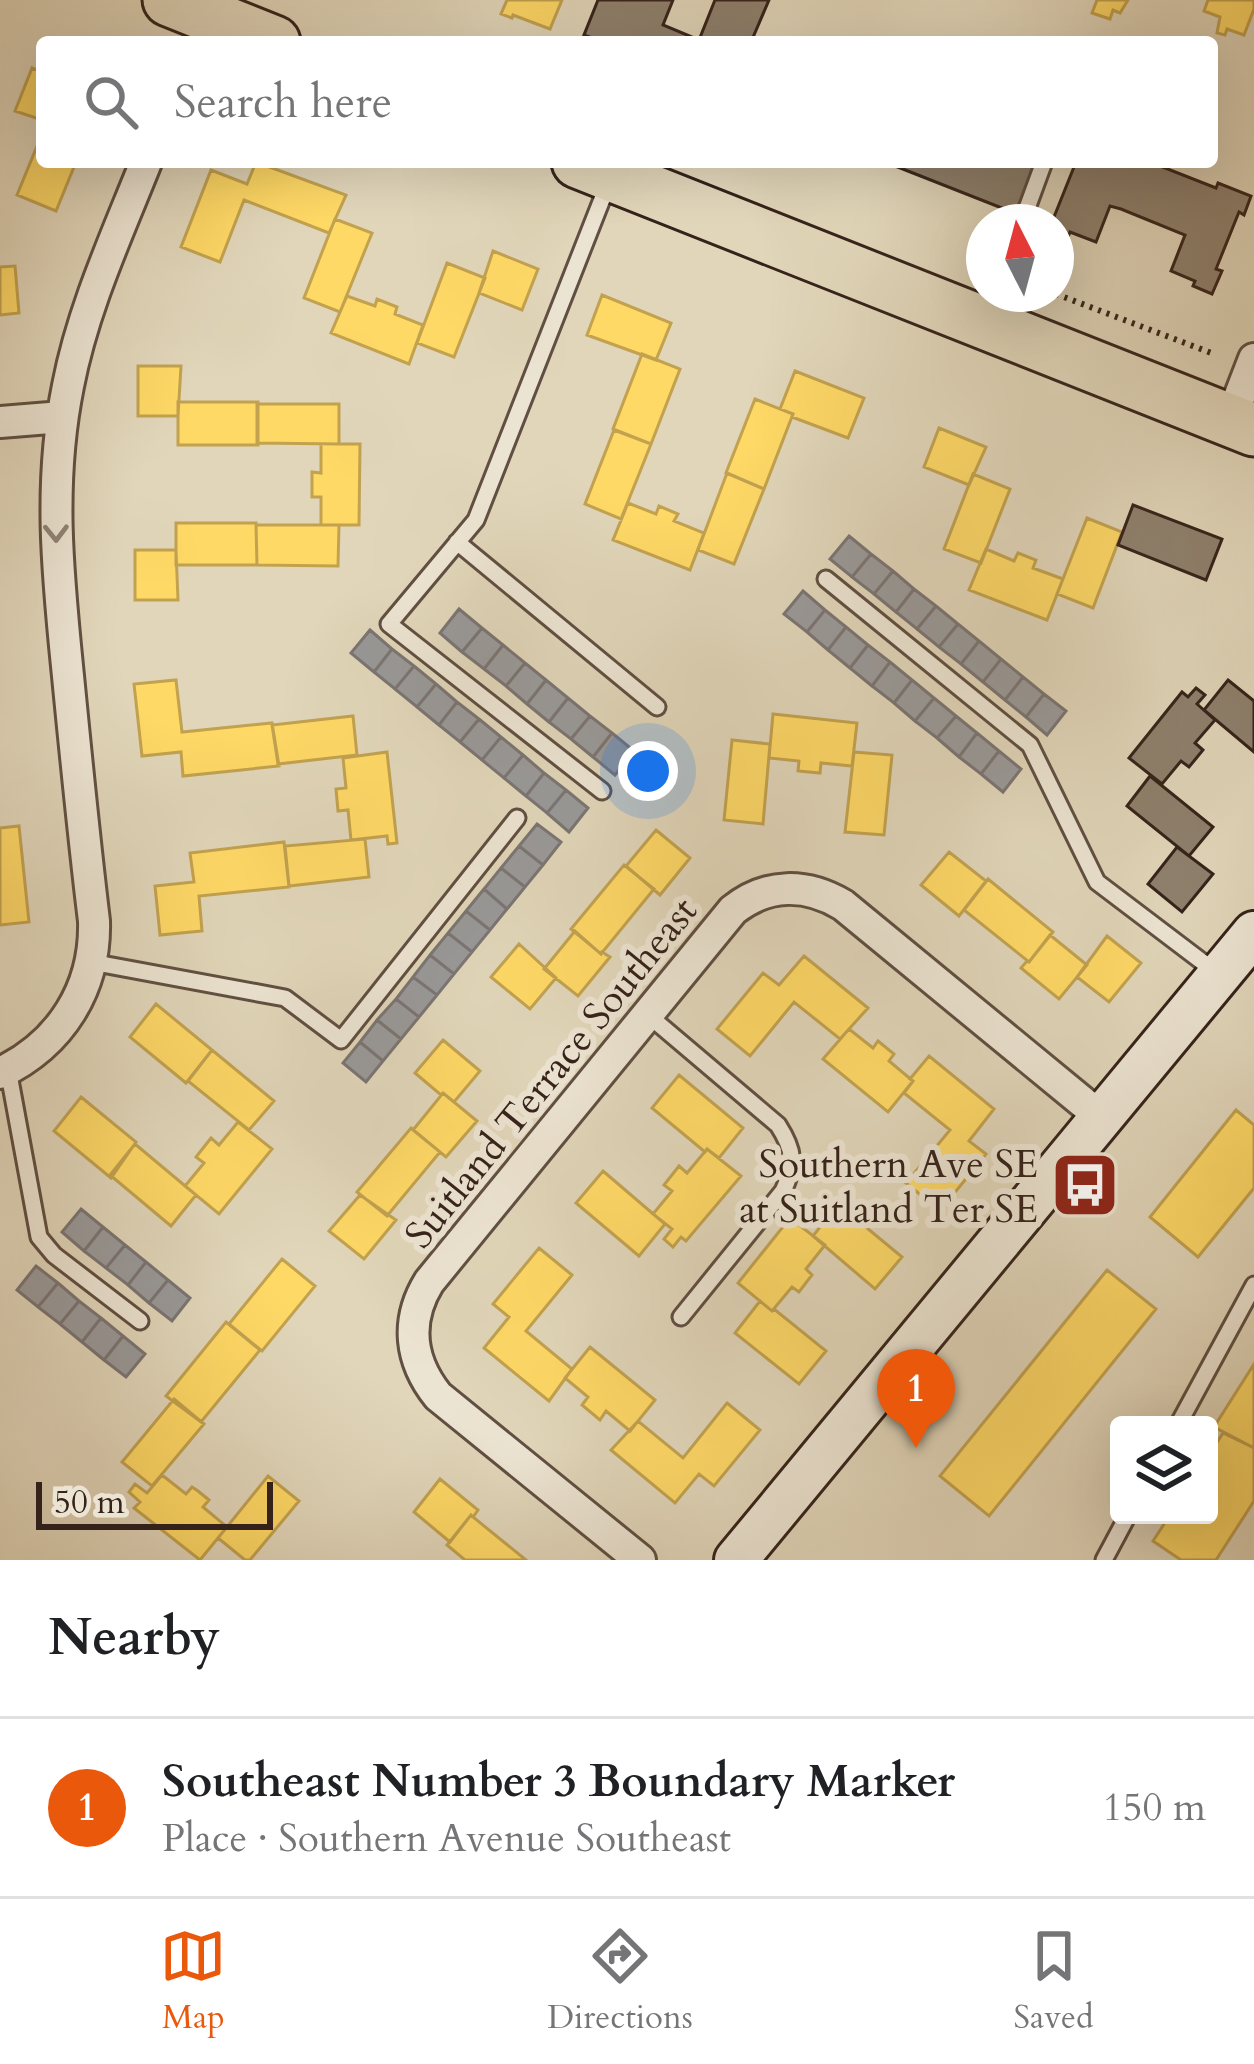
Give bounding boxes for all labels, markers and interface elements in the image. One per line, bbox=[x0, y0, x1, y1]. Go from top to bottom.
search box bbox=[36, 36, 1218, 168]
icon: search bbox=[78, 69, 144, 135]
text: Search here bbox=[174, 72, 392, 133]
north arrow bbox=[966, 204, 1074, 312]
one-way arrow bbox=[42, 524, 68, 543]
your location bbox=[618, 741, 678, 801]
street label: Suitland Terrace Southeast bbox=[393, 886, 709, 1260]
place label: Southern Ave SE at Suitland Ter SE bbox=[739, 1138, 1038, 1236]
bus stop icon: Southern Ave SE at Suitland Ter SE bbox=[1050, 1150, 1120, 1220]
pin: 1 bbox=[877, 1349, 955, 1448]
map controls bbox=[1110, 1416, 1218, 1524]
button: layers bbox=[1110, 1416, 1218, 1524]
scale bar bbox=[36, 1476, 273, 1529]
text: 50 m bbox=[54, 1480, 125, 1525]
text: Nearby bbox=[48, 1603, 220, 1673]
text: Southeast Number 3 Boundary Marker bbox=[162, 1751, 955, 1812]
text: 1 bbox=[77, 1781, 97, 1834]
text: 150 m bbox=[1103, 1781, 1206, 1834]
text: Place · Southern Avenue Southeast bbox=[162, 1812, 731, 1865]
tab: Map bbox=[160, 1923, 226, 2040]
tab: Directions bbox=[547, 1923, 693, 2040]
tab: Saved bbox=[1014, 1923, 1094, 2040]

